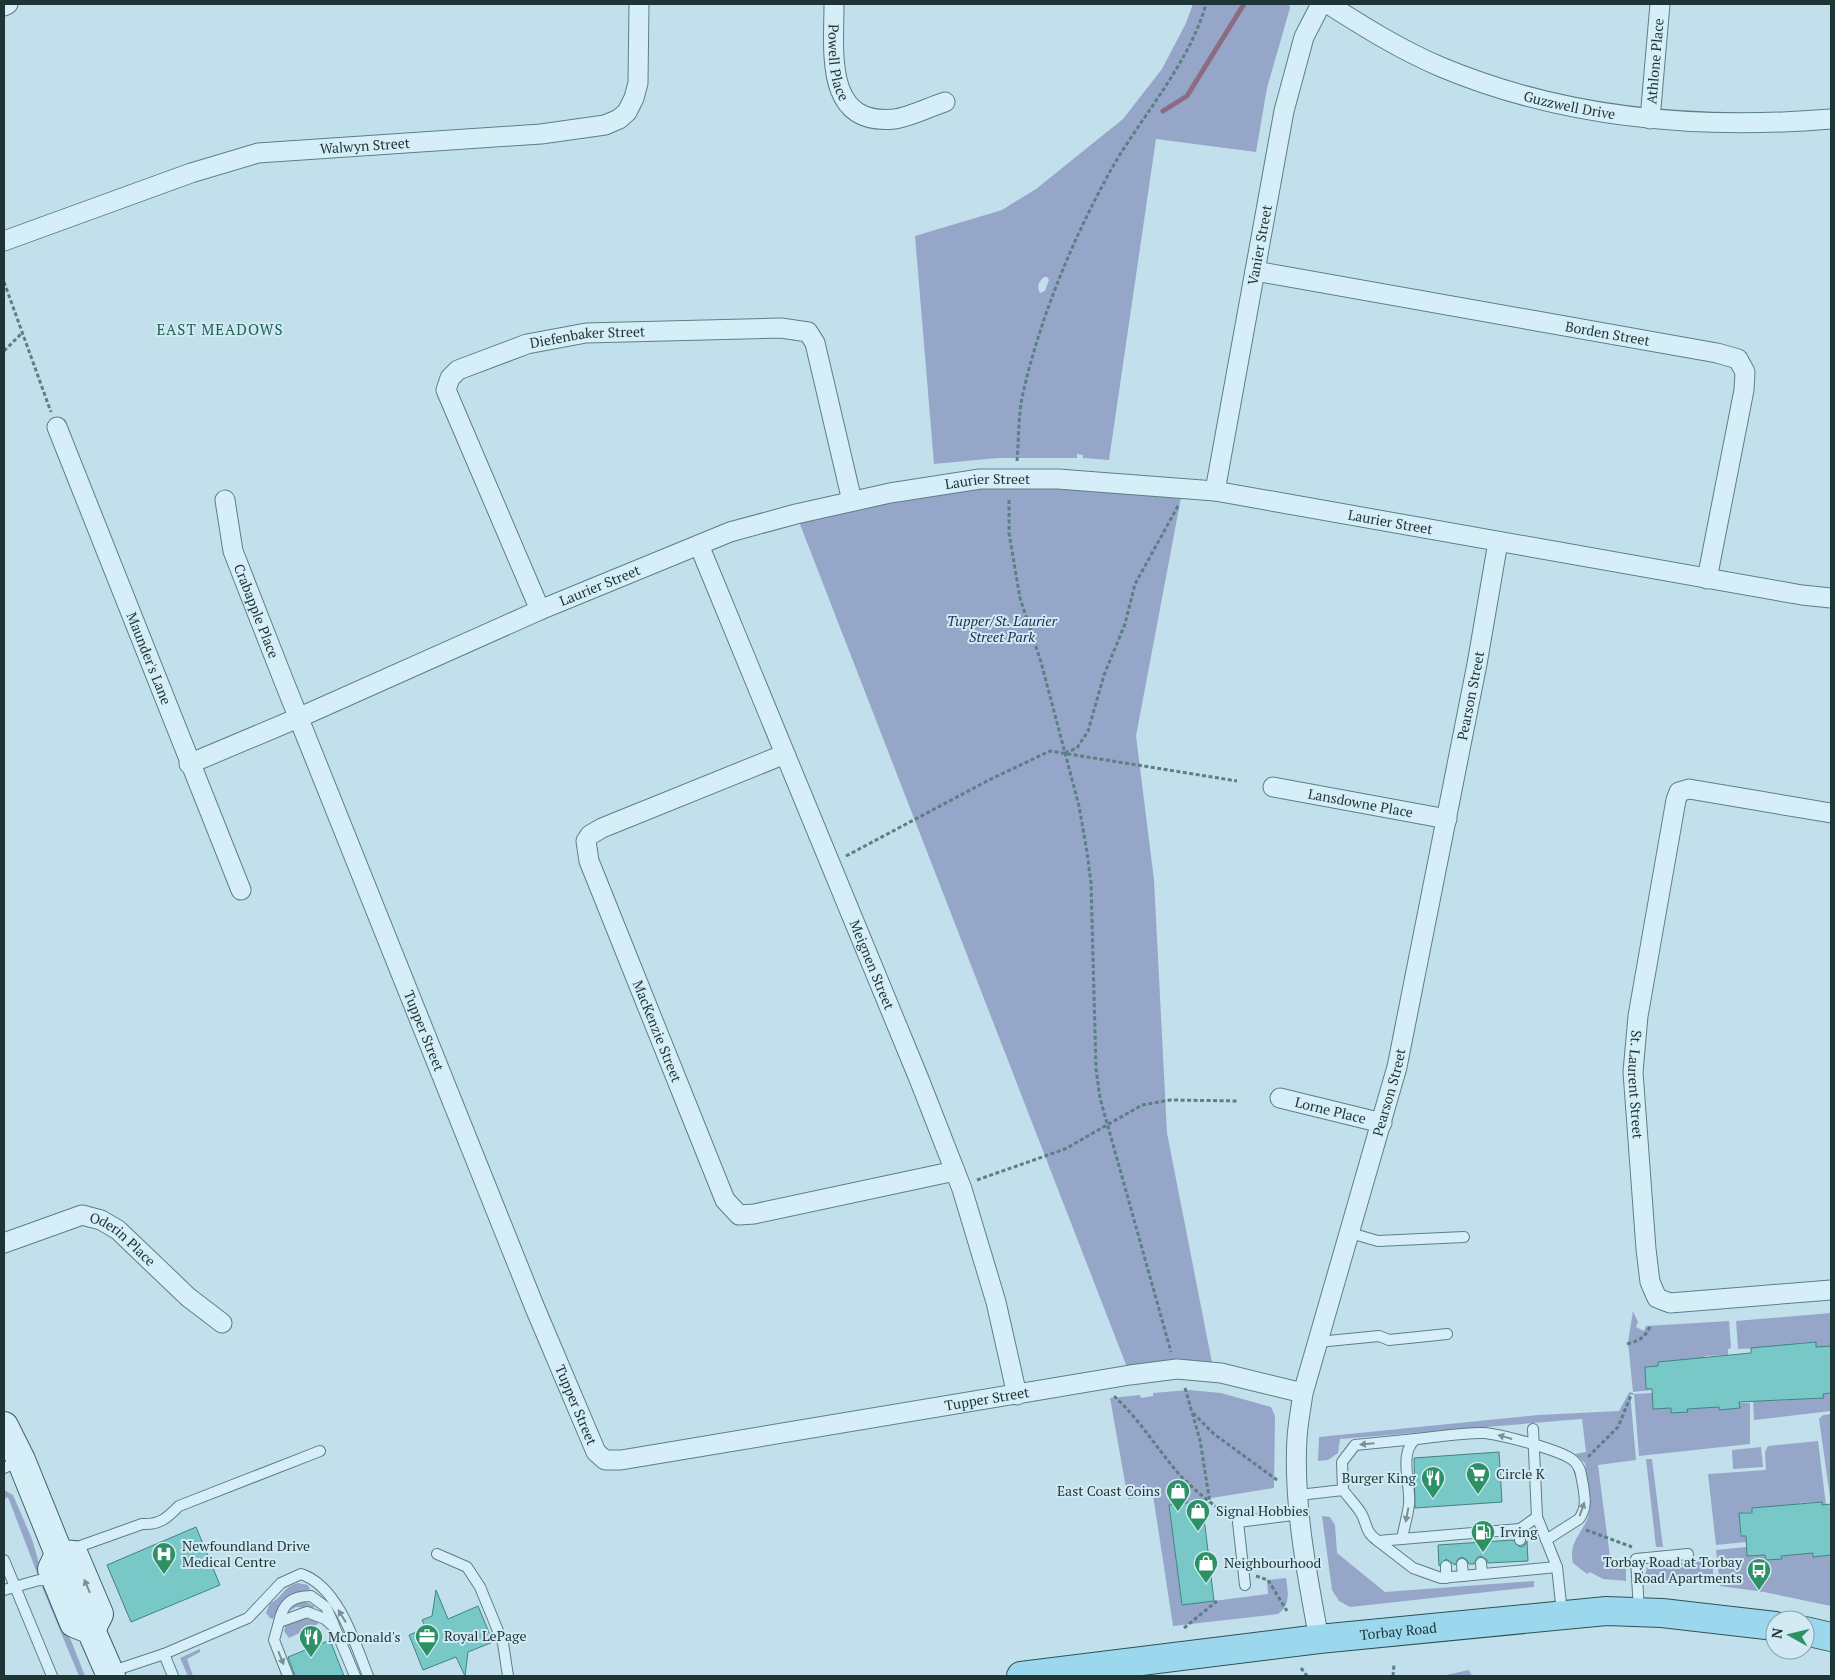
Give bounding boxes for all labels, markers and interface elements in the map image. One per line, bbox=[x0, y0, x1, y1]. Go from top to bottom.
street label: Athlone Place bbox=[1641, 17, 1668, 105]
street label: Powell Place bbox=[824, 24, 854, 104]
street label: Guzzwell Drive bbox=[1522, 86, 1617, 123]
street label: Walwyn Street bbox=[319, 133, 411, 158]
street label: Vanier Street bbox=[1243, 202, 1276, 287]
street label: Borden Street bbox=[1564, 316, 1652, 350]
district label: EAST MEADOWS bbox=[156, 319, 284, 339]
street label: Diefenbaker Street bbox=[528, 321, 646, 352]
street label: Laurier Street bbox=[944, 469, 1031, 493]
street label: Laurier Street bbox=[1347, 505, 1435, 539]
street label: Laurier Street bbox=[556, 560, 644, 610]
street label: Crabapple Place bbox=[230, 561, 284, 661]
street label: Maunder's Lane bbox=[122, 609, 176, 707]
park label: Tupper/St. Laurier Street Park bbox=[947, 611, 1058, 646]
street label: Pearson Street bbox=[1452, 649, 1488, 742]
street label: Lansdowne Place bbox=[1307, 784, 1415, 822]
street label: Meignen Street bbox=[845, 917, 900, 1013]
street label: MacKenzie Street bbox=[629, 977, 687, 1086]
street label: Tupper Street bbox=[400, 987, 449, 1075]
street label: St. Laurent Street bbox=[1624, 1029, 1648, 1140]
street label: Pearson Street bbox=[1368, 1046, 1410, 1138]
street label: Lorne Place bbox=[1293, 1092, 1368, 1128]
street label: Oderin Place bbox=[88, 1207, 160, 1270]
street label: Tupper Street bbox=[551, 1362, 602, 1449]
street label: Tupper Street bbox=[943, 1382, 1031, 1415]
one-way arrow bbox=[1497, 1433, 1512, 1441]
one-way arrow bbox=[1359, 1440, 1375, 1448]
supermarket icon: Circle K bbox=[1465, 1461, 1491, 1495]
place label: Circle K bbox=[1496, 1464, 1546, 1483]
restaurant icon: Burger King bbox=[1420, 1465, 1446, 1499]
place label: Burger King bbox=[1342, 1468, 1417, 1487]
shop icon: East Coast Coins bbox=[1165, 1478, 1191, 1512]
place label: East Coast Coins bbox=[1057, 1481, 1160, 1500]
shop icon: Signal Hobbies bbox=[1185, 1498, 1211, 1532]
place label: Signal Hobbies bbox=[1216, 1501, 1309, 1520]
one-way arrow bbox=[1579, 1501, 1587, 1516]
one-way arrow bbox=[1402, 1507, 1410, 1523]
fuel station icon: Irving bbox=[1470, 1519, 1496, 1553]
place label: Irving bbox=[1500, 1522, 1538, 1541]
place label: Newfoundland Drive Medical Centre bbox=[182, 1536, 310, 1571]
hospital icon: Newfoundland Drive Medical Centre bbox=[151, 1541, 177, 1575]
shop icon: Neighbourhood bbox=[1193, 1550, 1219, 1584]
place label: Torbay Road at Torbay Road Apartments bbox=[1603, 1552, 1743, 1587]
place label: Neighbourhood bbox=[1224, 1553, 1322, 1572]
bus stop icon: Torbay Road at Torbay Road Apartments bbox=[1746, 1557, 1772, 1591]
one-way arrow bbox=[83, 1579, 91, 1593]
one-way arrow bbox=[338, 1609, 347, 1622]
north arrow bbox=[1765, 1610, 1815, 1660]
street label: Torbay Road bbox=[1359, 1618, 1438, 1644]
office icon: Royal LePage bbox=[414, 1623, 440, 1657]
restaurant icon: McDonald's bbox=[298, 1624, 324, 1658]
place label: Royal LePage bbox=[444, 1626, 526, 1645]
text: N bbox=[1766, 1626, 1787, 1640]
place label: McDonald's bbox=[328, 1627, 400, 1646]
one-way arrow bbox=[277, 1651, 285, 1666]

